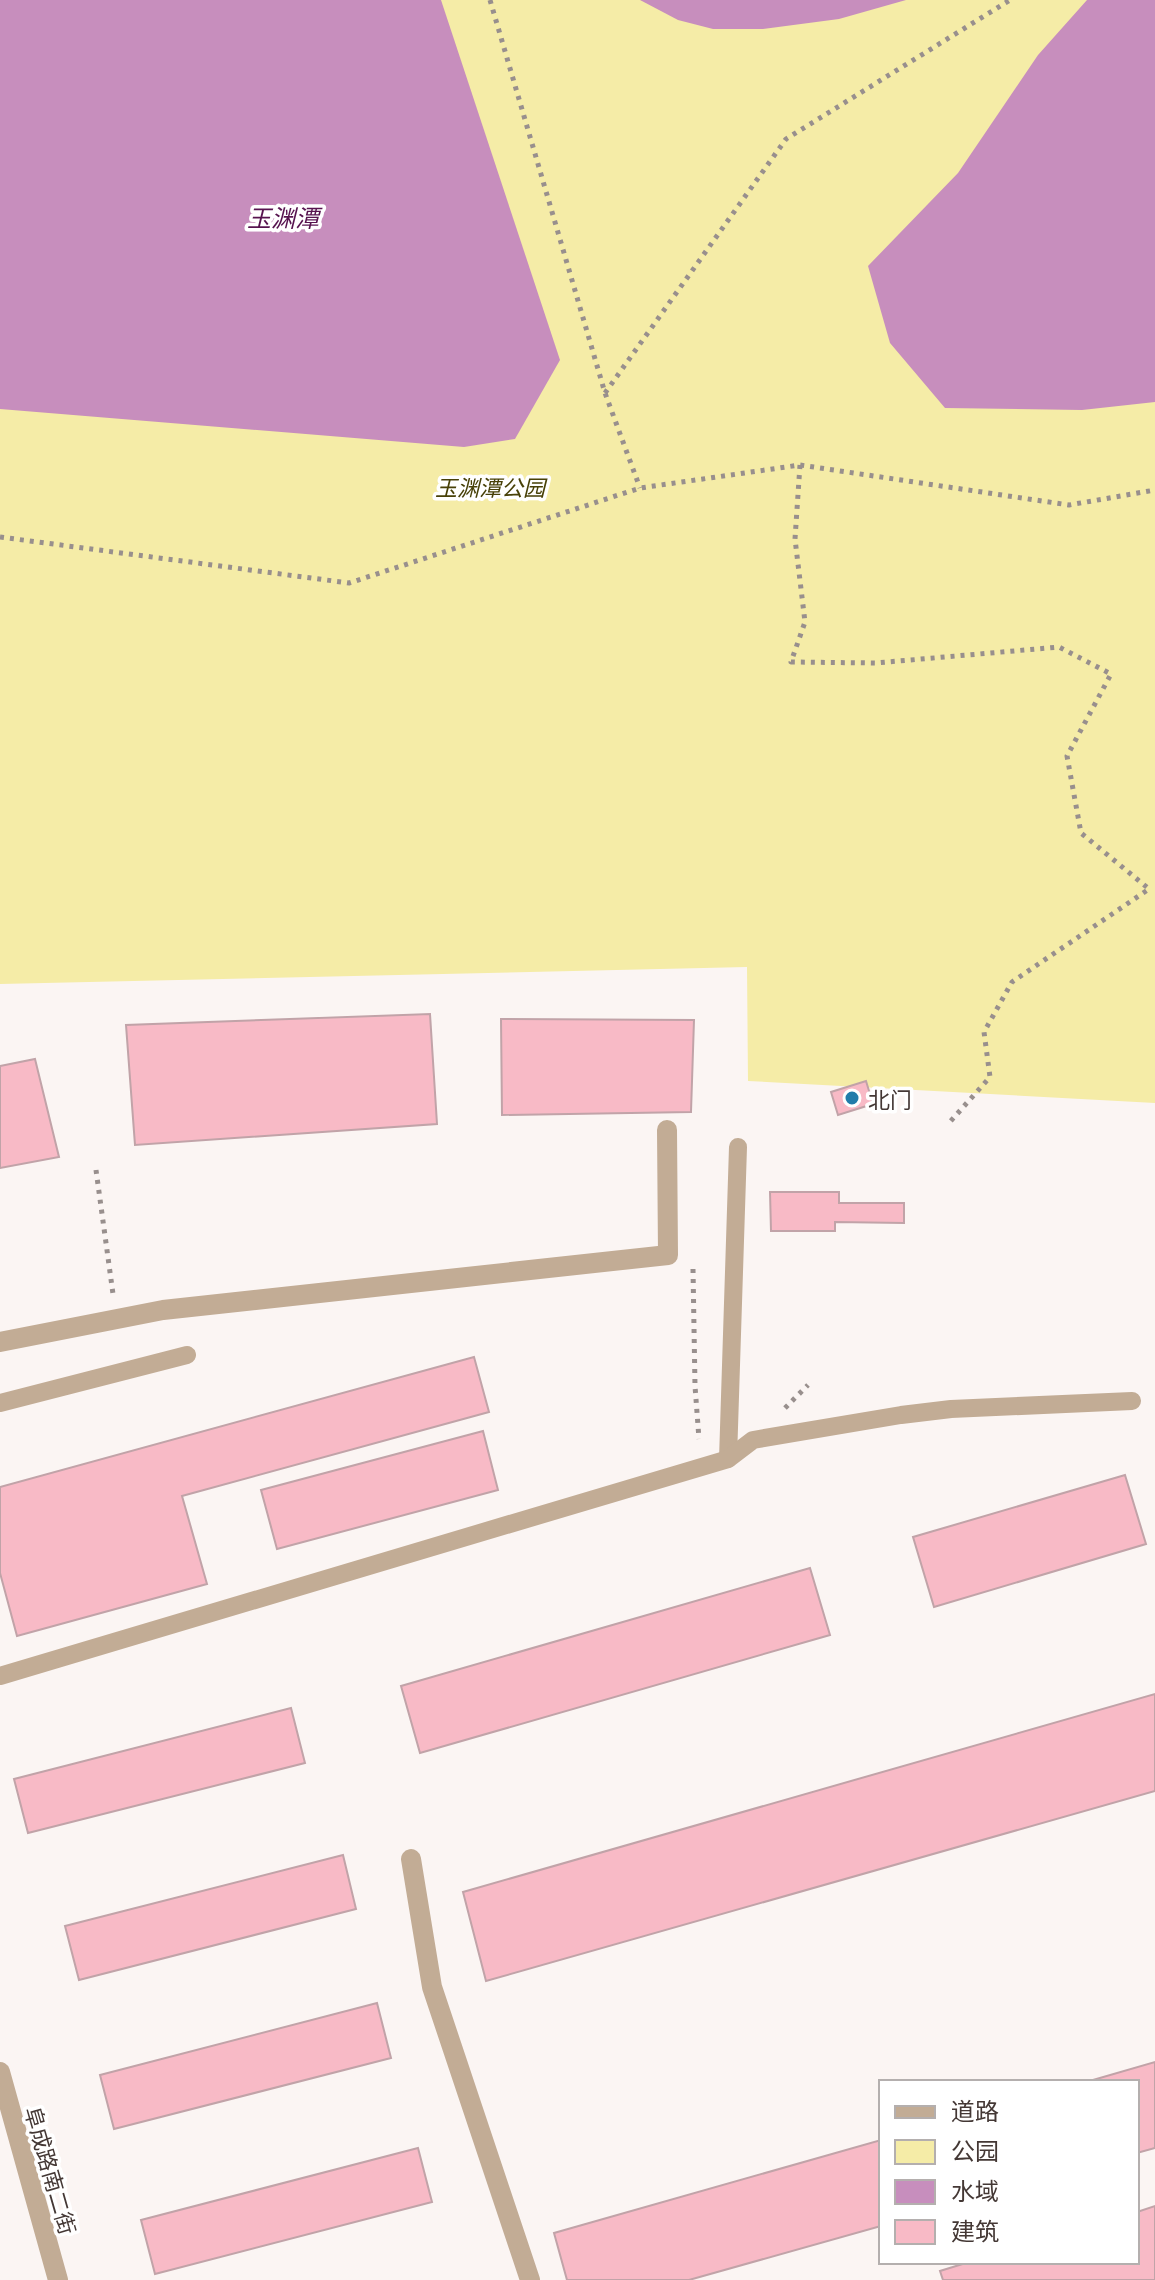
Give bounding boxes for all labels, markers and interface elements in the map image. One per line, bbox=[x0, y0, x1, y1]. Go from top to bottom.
water label: 玉渊潭 bbox=[247, 199, 323, 234]
park label: 玉渊潭公园 bbox=[435, 470, 548, 502]
place label: 北门 bbox=[868, 1082, 912, 1114]
marker: 北门 bbox=[843, 1089, 861, 1107]
legend bbox=[879, 2080, 1139, 2264]
text: 道路 bbox=[951, 2092, 999, 2127]
street label: 阜成路南二街 bbox=[18, 2102, 86, 2238]
text: 公园 bbox=[951, 2132, 999, 2167]
text: 水域 bbox=[951, 2172, 999, 2207]
text: 建筑 bbox=[951, 2212, 999, 2247]

